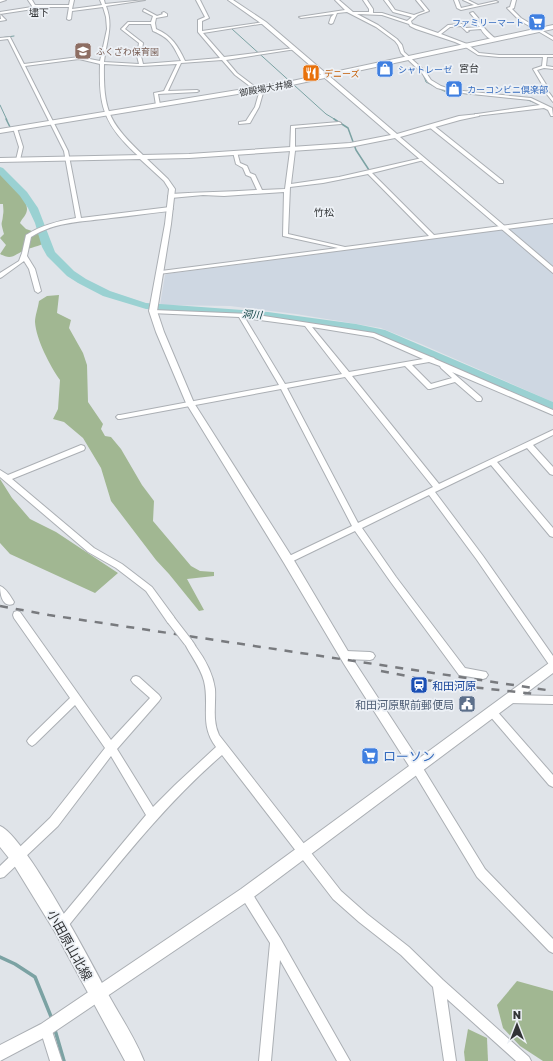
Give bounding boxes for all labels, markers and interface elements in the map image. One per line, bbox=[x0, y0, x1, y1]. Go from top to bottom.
district label: 壗下 bbox=[29, 6, 49, 18]
supermarket icon: ファミリーマート bbox=[527, 12, 547, 32]
place label: ファミリーマート bbox=[452, 17, 524, 28]
school or university icon: ふくざわ保育園 bbox=[73, 41, 93, 61]
place label: ふくざわ保育園 bbox=[96, 46, 159, 57]
shop icon: シャトレーゼ bbox=[375, 59, 395, 79]
district label: 宮台 bbox=[459, 62, 479, 74]
restaurant icon: デニーズ bbox=[301, 63, 321, 83]
place label: シャトレーゼ bbox=[398, 64, 452, 75]
place label: デニーズ bbox=[324, 68, 360, 79]
street label: 御殿場大井線 bbox=[238, 78, 295, 98]
shop icon: カーコンビニ倶楽部 bbox=[444, 79, 464, 99]
place label: カーコンビニ倶楽部 bbox=[467, 84, 548, 95]
district label: 竹松 bbox=[314, 206, 334, 218]
water label: 洞川 bbox=[242, 307, 263, 321]
station icon: 和田河原 bbox=[409, 675, 429, 695]
place label: 和田河原 bbox=[432, 679, 476, 692]
public building icon: 和田河原駅前郵便局 bbox=[457, 694, 477, 714]
place label: 和田河原駅前郵便局 bbox=[355, 698, 454, 711]
supermarket icon: ローソン bbox=[360, 746, 380, 766]
place label: ローソン bbox=[383, 748, 435, 764]
street label: 小田原山北線 bbox=[44, 907, 96, 983]
north arrow bbox=[497, 1005, 537, 1045]
text: N bbox=[513, 1008, 521, 1021]

